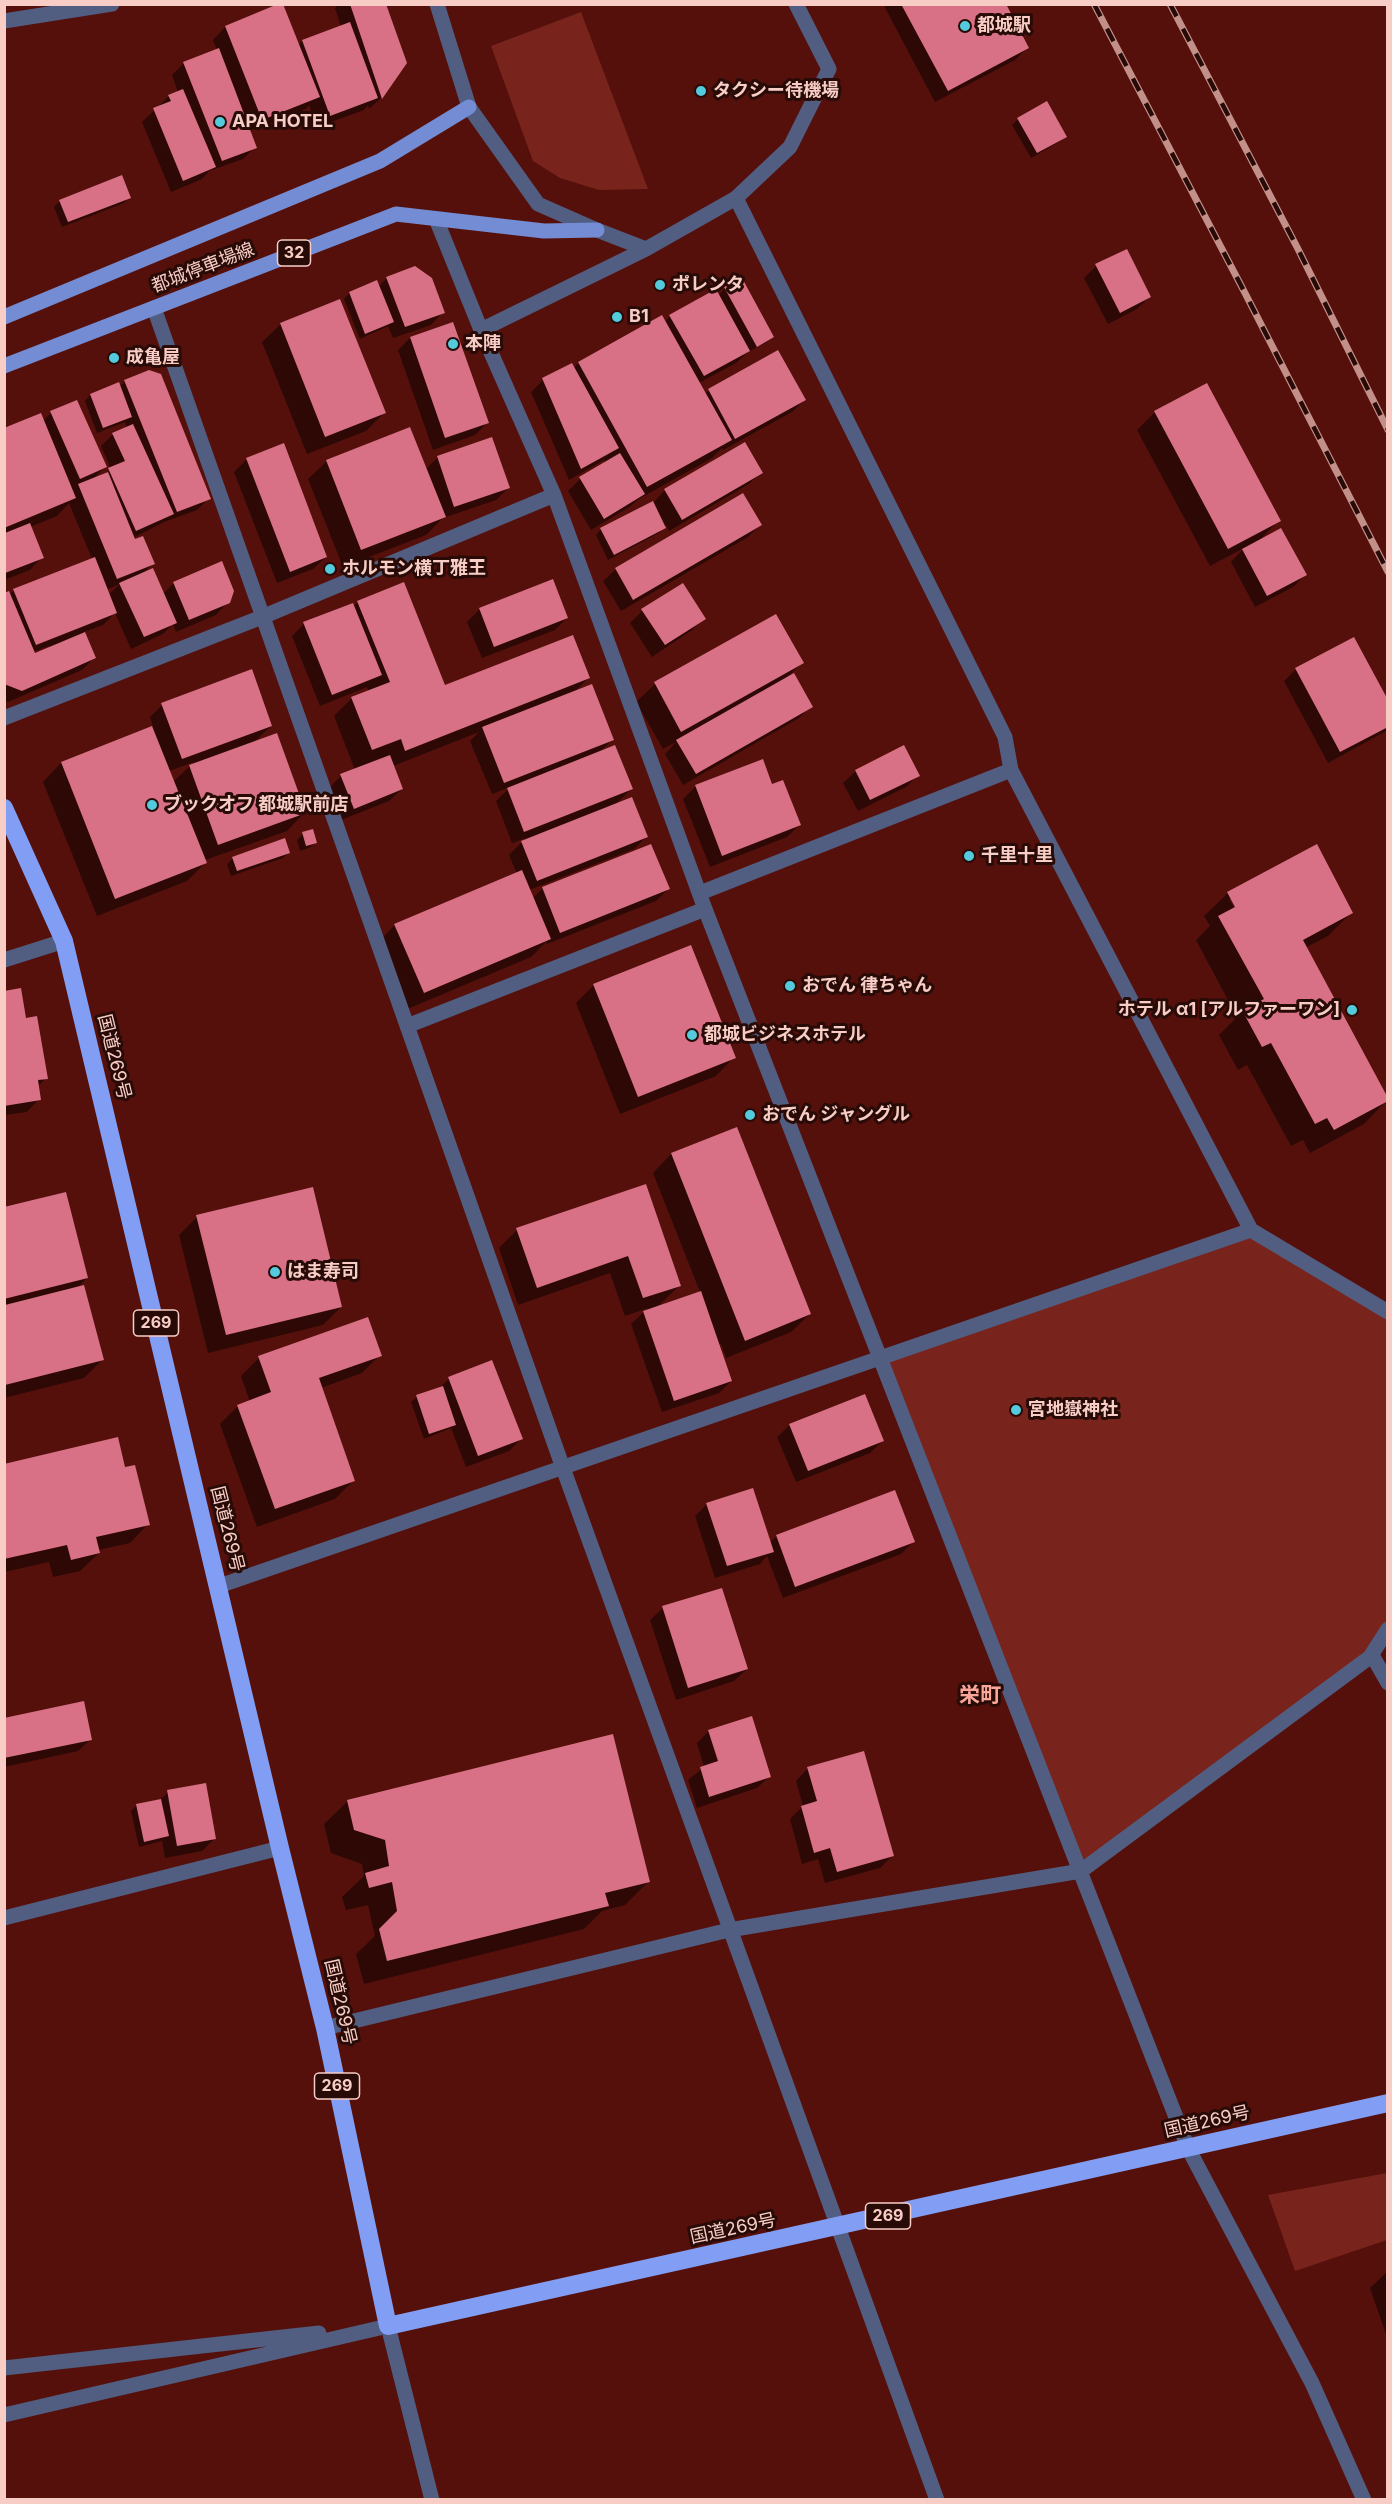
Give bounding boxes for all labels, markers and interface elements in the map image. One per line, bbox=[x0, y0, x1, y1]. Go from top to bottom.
place label: 都城駅 bbox=[977, 15, 1031, 37]
marker: 都城駅 bbox=[958, 19, 972, 33]
place label: タクシー待機場 bbox=[713, 80, 839, 102]
marker: タクシー待機場 bbox=[694, 84, 708, 98]
place label: APA HOTEL bbox=[232, 111, 333, 133]
marker: APA HOTEL bbox=[213, 115, 227, 129]
street label: 都城停車場線 bbox=[149, 239, 257, 297]
road number: 32 bbox=[278, 240, 310, 266]
place label: ポレンタ bbox=[672, 274, 744, 296]
marker: ポレンタ bbox=[653, 278, 667, 292]
place label: B1 bbox=[629, 306, 649, 328]
marker: B1 bbox=[610, 310, 624, 324]
place label: 本陣 bbox=[465, 333, 501, 355]
marker: 本陣 bbox=[446, 337, 460, 351]
place label: 成亀屋 bbox=[126, 347, 180, 369]
marker: 成亀屋 bbox=[107, 351, 121, 365]
place label: ホルモン横丁雅王 bbox=[342, 558, 486, 580]
marker: ホルモン横丁雅王 bbox=[323, 562, 337, 576]
place label: ブックオフ 都城駅前店 bbox=[164, 794, 348, 816]
marker: ブックオフ 都城駅前店 bbox=[145, 798, 159, 812]
place label: 千里十里 bbox=[981, 845, 1053, 867]
marker: 千里十里 bbox=[962, 849, 976, 863]
place label: おでん 律ちゃん bbox=[802, 975, 932, 997]
marker: おでん 律ちゃん bbox=[783, 979, 797, 993]
place label: ホテル α1 [アルファーワン] bbox=[1118, 999, 1340, 1021]
marker: ホテル α1 [アルファーワン] bbox=[1345, 1003, 1359, 1017]
street label: 国道269号 bbox=[93, 1012, 135, 1102]
place label: 都城ビジネスホテル bbox=[704, 1024, 866, 1046]
marker: 都城ビジネスホテル bbox=[685, 1028, 699, 1042]
place label: おでん ジャングル bbox=[762, 1104, 910, 1126]
marker: おでん ジャングル bbox=[743, 1108, 757, 1122]
place label: はま寿司 bbox=[287, 1261, 359, 1283]
marker: はま寿司 bbox=[268, 1265, 282, 1279]
road number: 269 bbox=[134, 1310, 178, 1336]
place label: 宮地嶽神社 bbox=[1028, 1399, 1118, 1421]
marker: 宮地嶽神社 bbox=[1009, 1403, 1023, 1417]
street label: 国道269号 bbox=[206, 1484, 248, 1574]
district label: 栄町 bbox=[959, 1683, 1001, 1709]
street label: 国道269号 bbox=[320, 1957, 360, 2047]
road number: 269 bbox=[314, 2073, 360, 2099]
street label: 国道269号 bbox=[1162, 2102, 1252, 2142]
road number: 269 bbox=[866, 2203, 910, 2229]
street label: 国道269号 bbox=[688, 2209, 778, 2249]

